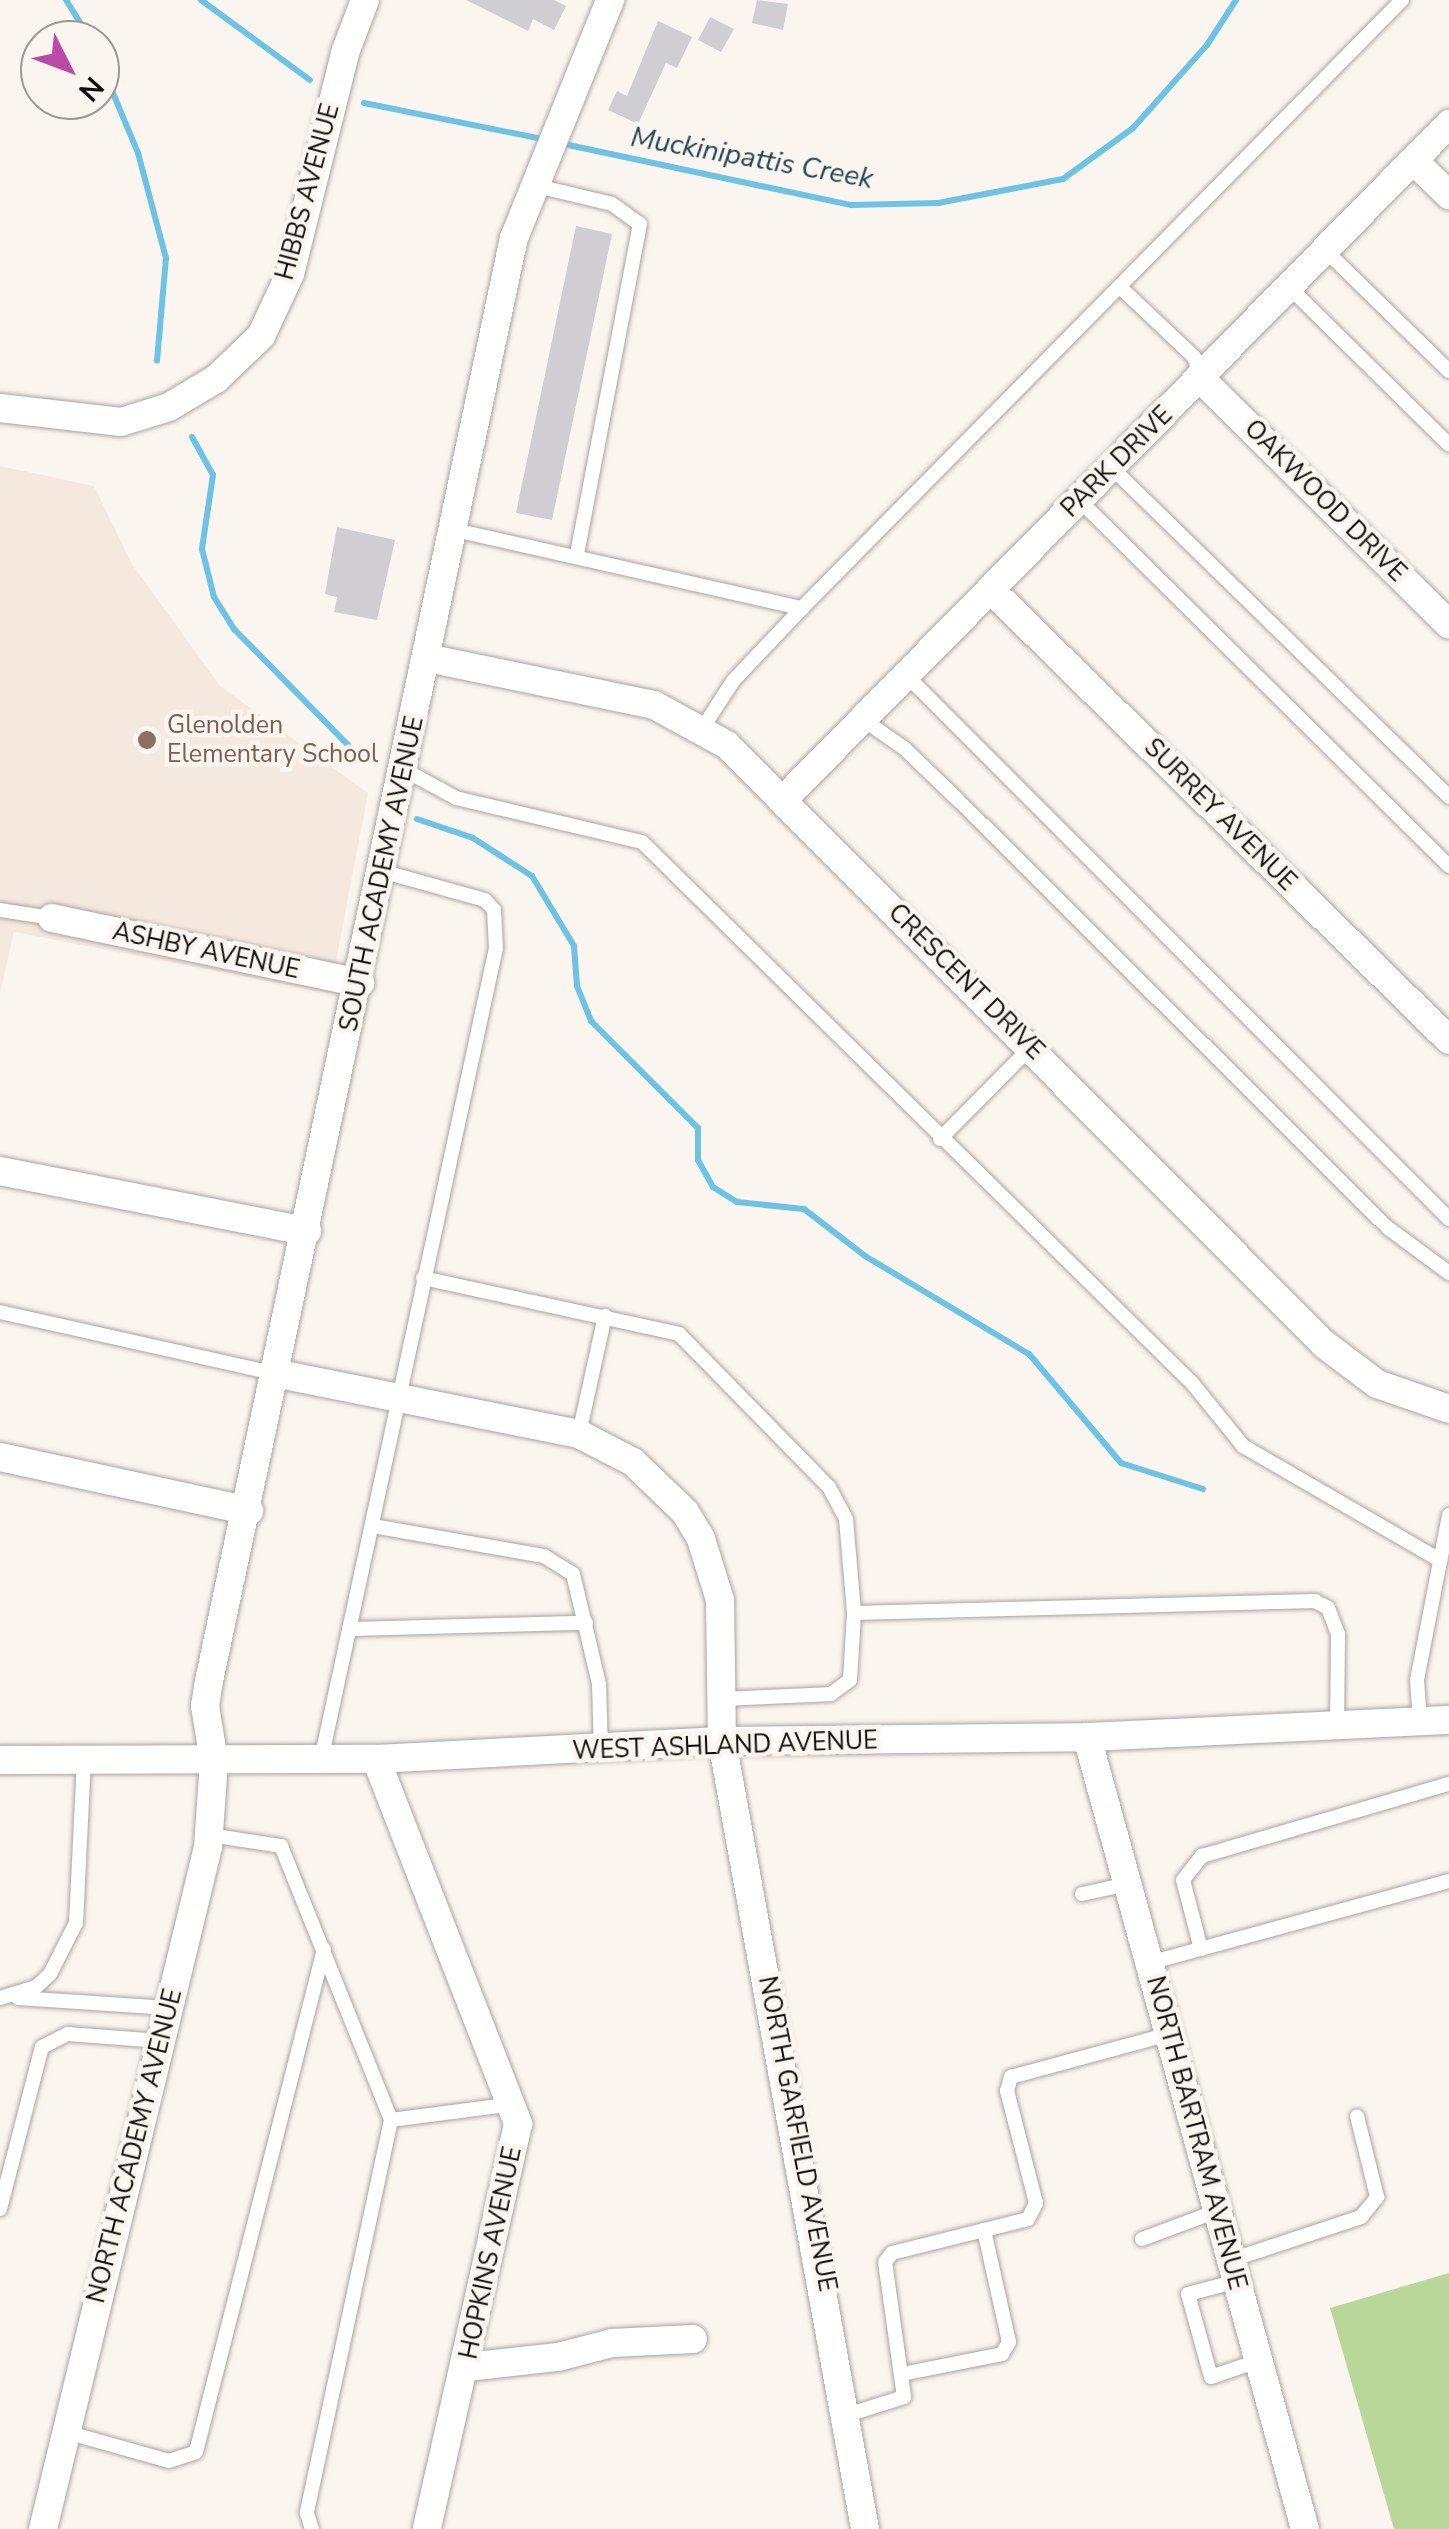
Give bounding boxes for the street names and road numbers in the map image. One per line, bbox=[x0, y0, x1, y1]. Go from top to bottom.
street label: HIBBS AVENUE bbox=[270, 101, 346, 283]
street label: PARK DRIVE bbox=[1055, 400, 1179, 524]
street label: OAKWOOD DRIVE bbox=[1238, 414, 1412, 588]
street label: SOUTH ACADEMY AVENUE bbox=[334, 714, 430, 1034]
street label: SURREY AVENUE bbox=[1138, 733, 1302, 897]
street label: CRESCENT DRIVE bbox=[882, 898, 1050, 1066]
street label: ASHBY AVENUE bbox=[110, 917, 302, 985]
street label: WEST ASHLAND AVENUE bbox=[572, 1726, 878, 1766]
street label: NORTH BARTRAM AVENUE bbox=[1140, 1973, 1252, 2293]
street label: NORTH GARFIELD AVENUE bbox=[752, 1974, 842, 2294]
street label: NORTH ACADEMY AVENUE bbox=[81, 1986, 189, 2306]
street label: HOPKINS AVENUE bbox=[454, 2144, 528, 2362]

